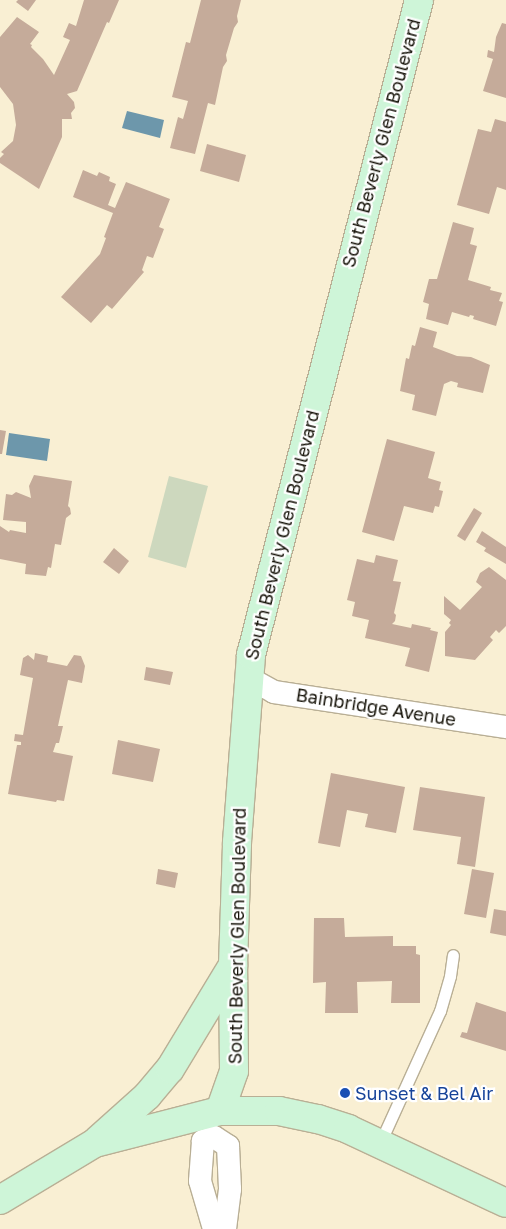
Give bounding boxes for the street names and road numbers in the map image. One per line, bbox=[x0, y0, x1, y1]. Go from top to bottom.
street label: South Beverly Glen Boulevard bbox=[337, 16, 425, 270]
street label: South Beverly Glen Boulevard bbox=[240, 408, 324, 662]
street label: Bainbridge Avenue bbox=[294, 684, 458, 730]
street label: South Beverly Glen Boulevard bbox=[224, 808, 250, 1064]

